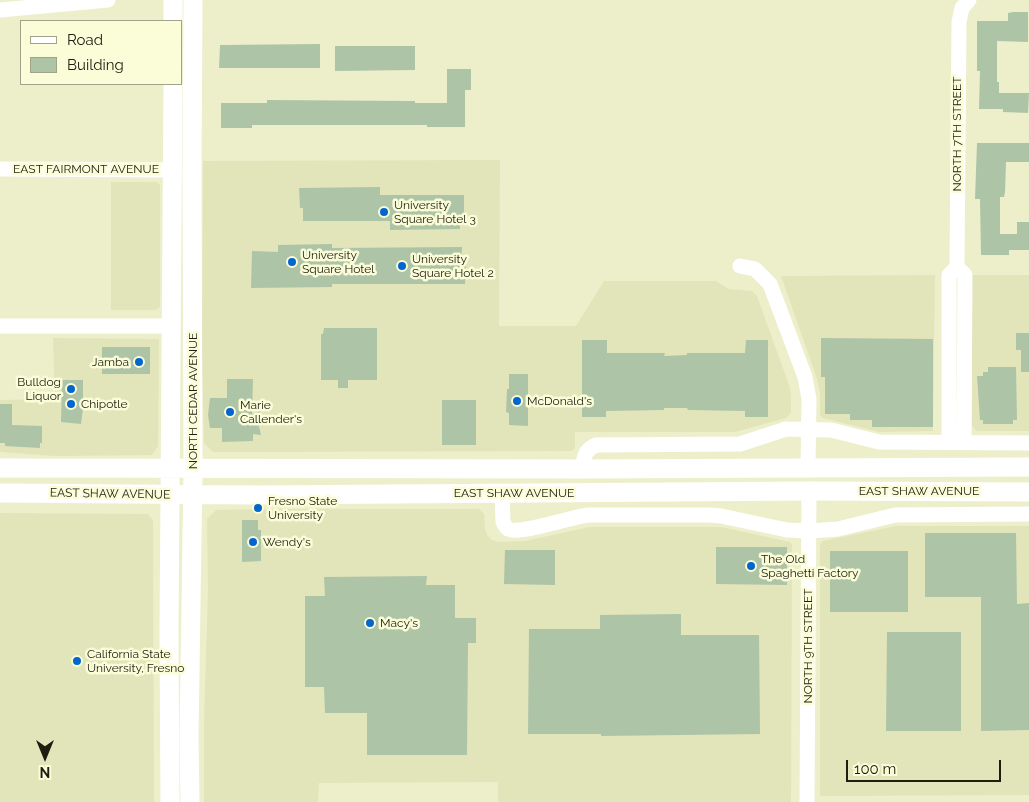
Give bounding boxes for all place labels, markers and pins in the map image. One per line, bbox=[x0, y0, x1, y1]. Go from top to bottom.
place label: University Square Hotel 3 bbox=[394, 198, 476, 226]
marker: University Square Hotel 3 bbox=[378, 206, 390, 218]
place label: University Square Hotel bbox=[302, 248, 375, 276]
place label: University Square Hotel 2 bbox=[412, 252, 494, 280]
marker: University Square Hotel bbox=[286, 256, 298, 268]
marker: University Square Hotel 2 bbox=[396, 260, 408, 272]
place label: Jamba bbox=[92, 355, 129, 369]
marker: Jamba bbox=[133, 356, 145, 368]
place label: Bulldog Liquor bbox=[17, 375, 61, 403]
marker: Bulldog Liquor bbox=[65, 383, 77, 395]
place label: McDonald's bbox=[527, 394, 592, 408]
marker: McDonald's bbox=[511, 395, 523, 407]
place label: Chipotle bbox=[81, 397, 128, 411]
marker: Chipotle bbox=[65, 398, 77, 410]
place label: Marie Callender's bbox=[240, 398, 302, 426]
marker: Marie Callender's bbox=[224, 406, 236, 418]
place label: Fresno State University bbox=[268, 494, 337, 522]
marker: Fresno State University bbox=[252, 502, 264, 514]
place label: Wendy's bbox=[263, 535, 311, 549]
marker: Wendy's bbox=[247, 536, 259, 548]
place label: The Old Spaghetti Factory bbox=[761, 552, 859, 580]
marker: The Old Spaghetti Factory bbox=[745, 560, 757, 572]
place label: Macy's bbox=[380, 616, 418, 630]
marker: Macy's bbox=[364, 617, 376, 629]
place label: California State University, Fresno bbox=[87, 647, 184, 675]
marker: California State University, Fresno bbox=[71, 655, 83, 667]

